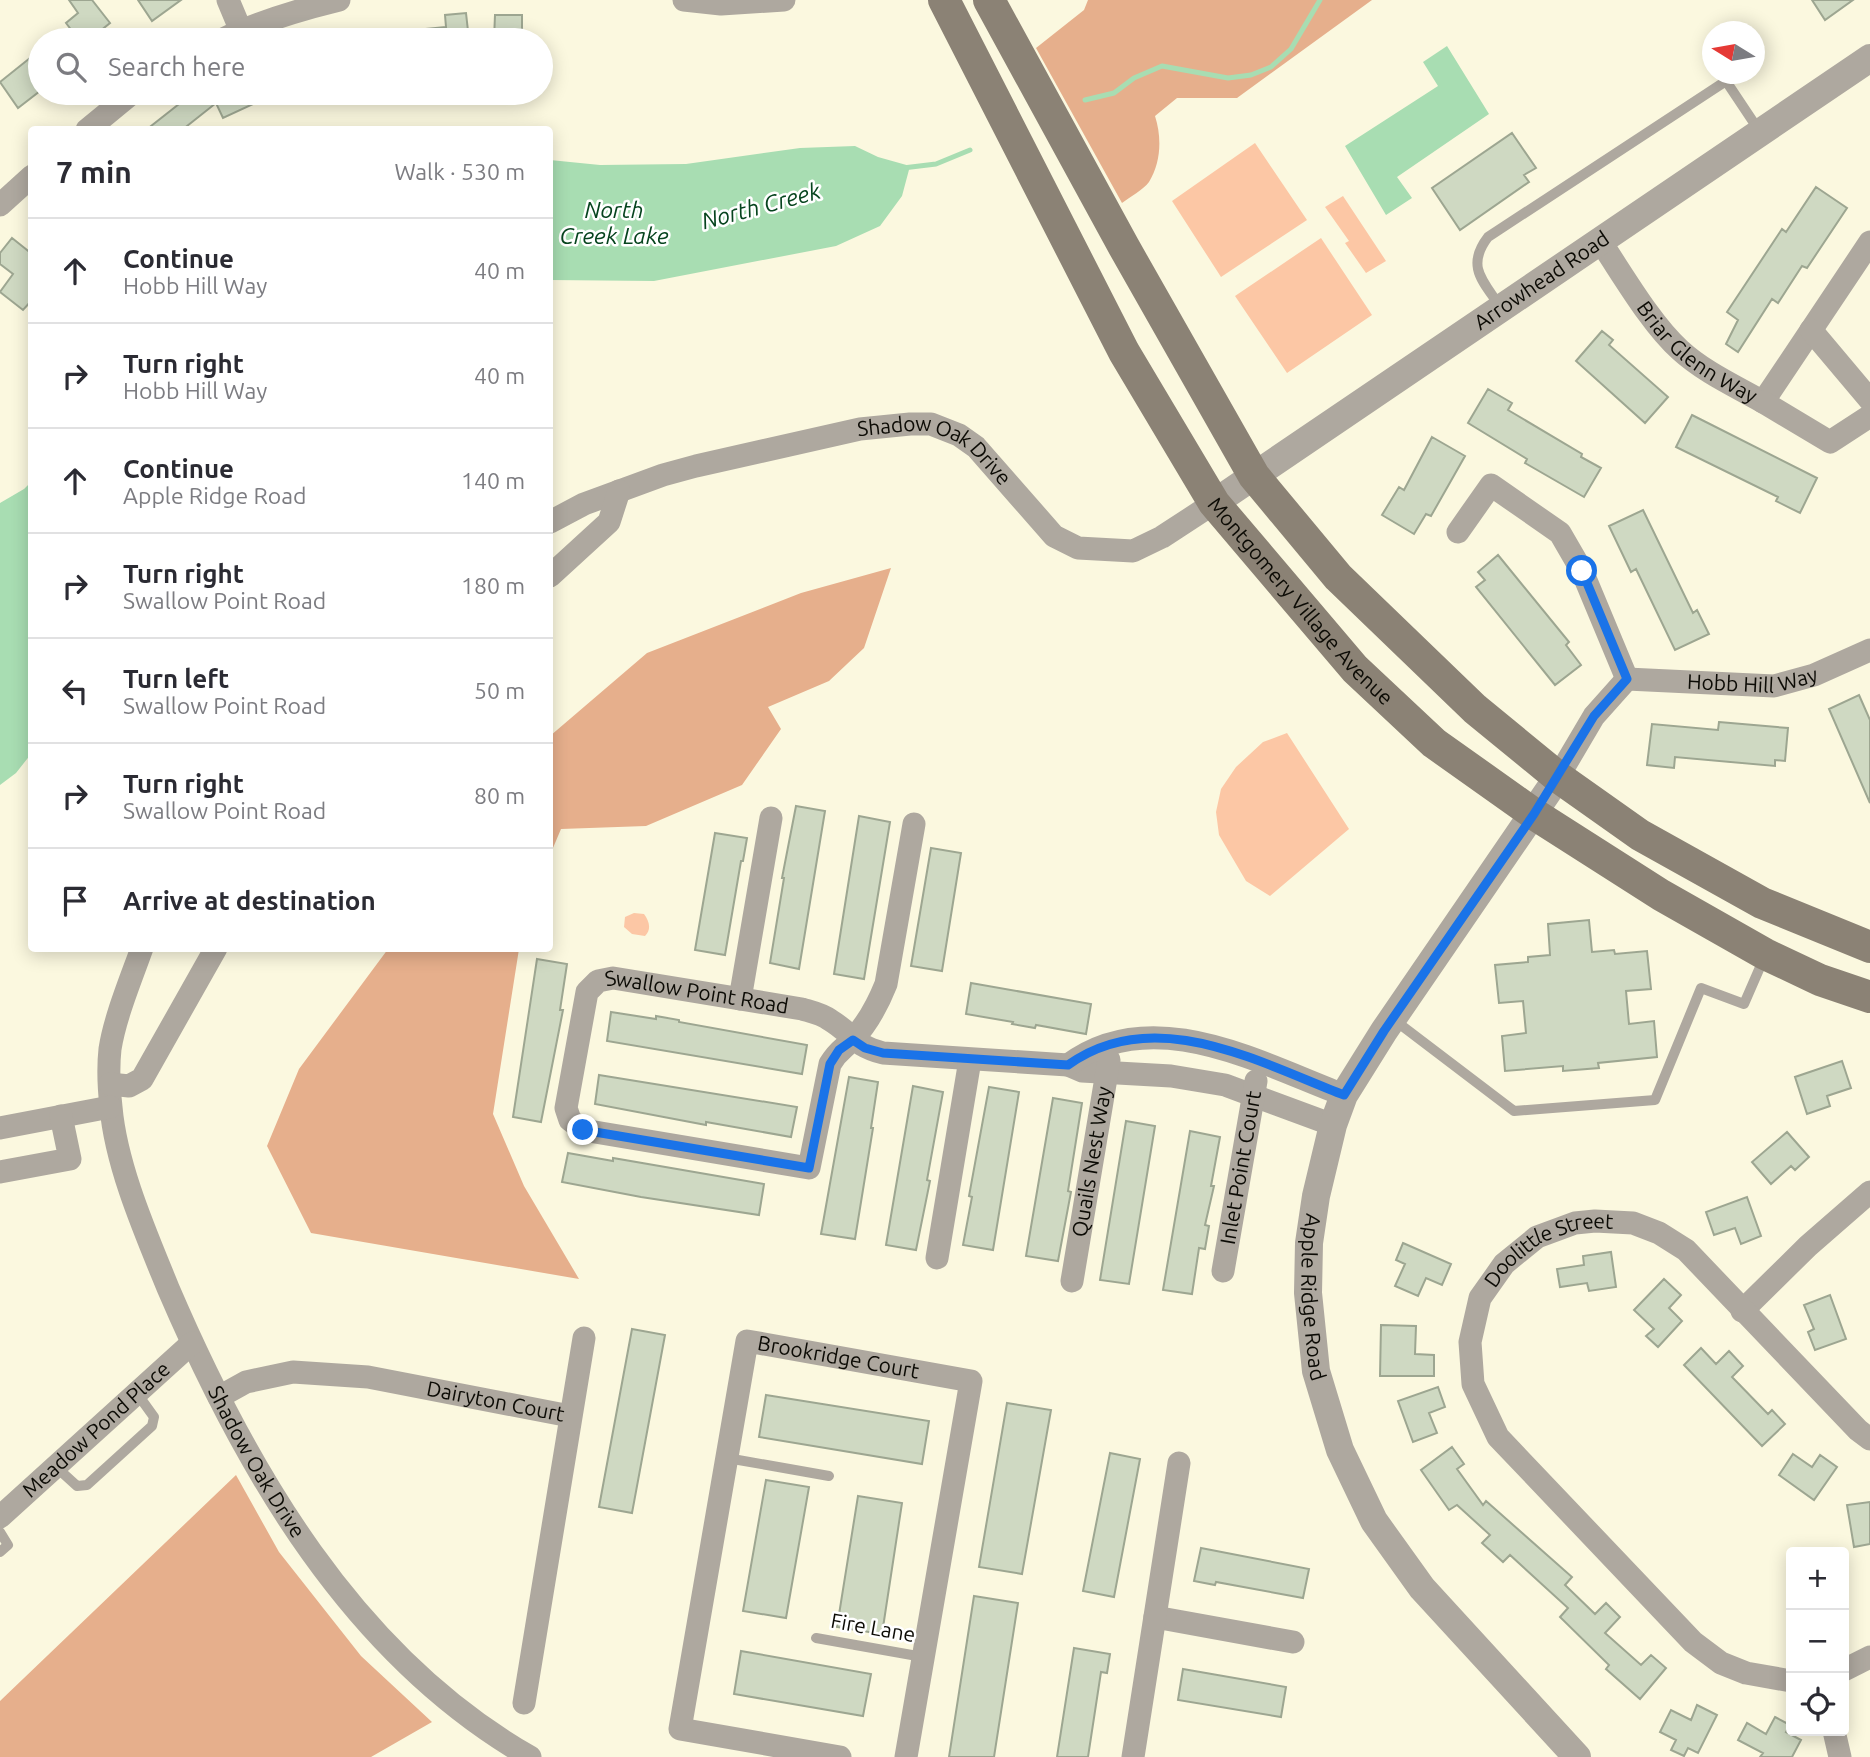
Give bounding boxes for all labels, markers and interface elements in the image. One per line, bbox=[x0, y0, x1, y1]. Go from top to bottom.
north arrow bbox=[1702, 21, 1765, 84]
search box bbox=[28, 28, 553, 105]
icon: search bbox=[52, 48, 90, 86]
text: Search here bbox=[108, 52, 245, 81]
text: 7 min bbox=[56, 155, 132, 189]
text: Walk · 530 m bbox=[394, 159, 525, 184]
water label: North Creek bbox=[699, 178, 823, 233]
water label: North Creek Lake bbox=[559, 197, 669, 248]
street label: Arrowhead Road bbox=[1469, 226, 1613, 334]
text: Continue bbox=[123, 244, 234, 273]
icon: ahead bbox=[56, 252, 94, 290]
text: 40 m bbox=[474, 258, 525, 283]
text: Hobb Hill Way bbox=[123, 273, 267, 298]
street label: Briar Glenn Way bbox=[1632, 296, 1762, 407]
text: Turn right bbox=[123, 349, 244, 378]
icon: right bbox=[56, 357, 94, 395]
text: 40 m bbox=[474, 363, 525, 388]
text: Hobb Hill Way bbox=[123, 378, 267, 403]
street label: Shadow Oak Drive bbox=[856, 411, 1017, 489]
text: Continue bbox=[123, 454, 234, 483]
icon: ahead bbox=[56, 462, 94, 500]
text: 140 m bbox=[461, 468, 525, 493]
text: Apple Ridge Road bbox=[123, 483, 306, 508]
street label: Montgomery Village Avenue bbox=[1203, 492, 1398, 709]
route start bbox=[1566, 555, 1597, 586]
text: Turn right bbox=[123, 559, 244, 588]
icon: right bbox=[56, 567, 94, 605]
text: 180 m bbox=[461, 573, 525, 598]
text: Swallow Point Road bbox=[123, 588, 326, 613]
street label: Hobb Hill Way bbox=[1686, 662, 1820, 697]
text: Turn left bbox=[123, 664, 229, 693]
icon: left bbox=[56, 672, 94, 710]
text: 50 m bbox=[474, 678, 525, 703]
text: Swallow Point Road bbox=[123, 693, 326, 718]
text: Turn right bbox=[123, 769, 244, 798]
icon: right bbox=[56, 777, 94, 815]
text: 80 m bbox=[474, 783, 525, 808]
text: Swallow Point Road bbox=[123, 798, 326, 823]
icon: arrive bbox=[56, 882, 94, 920]
text: Arrive at destination bbox=[123, 886, 376, 915]
street label: Swallow Point Road bbox=[603, 965, 790, 1018]
street label: Quails Nest Way bbox=[1067, 1084, 1115, 1239]
street label: Inlet Point Court bbox=[1215, 1089, 1265, 1246]
route end bbox=[567, 1114, 598, 1145]
street label: Doolittle Street bbox=[1479, 1208, 1614, 1291]
street label: Apple Ridge Road bbox=[1297, 1212, 1331, 1383]
street label: Brookridge Court bbox=[756, 1330, 921, 1383]
street label: Meadow Pond Place bbox=[17, 1356, 174, 1502]
street label: Dairyton Court bbox=[425, 1376, 567, 1426]
street label: Shadow Oak Drive bbox=[204, 1382, 311, 1542]
map controls bbox=[1786, 1547, 1849, 1736]
button: + bbox=[1786, 1547, 1849, 1610]
street label: Fire Lane bbox=[829, 1608, 917, 1646]
button: − bbox=[1786, 1610, 1849, 1673]
button: locate bbox=[1786, 1673, 1849, 1736]

